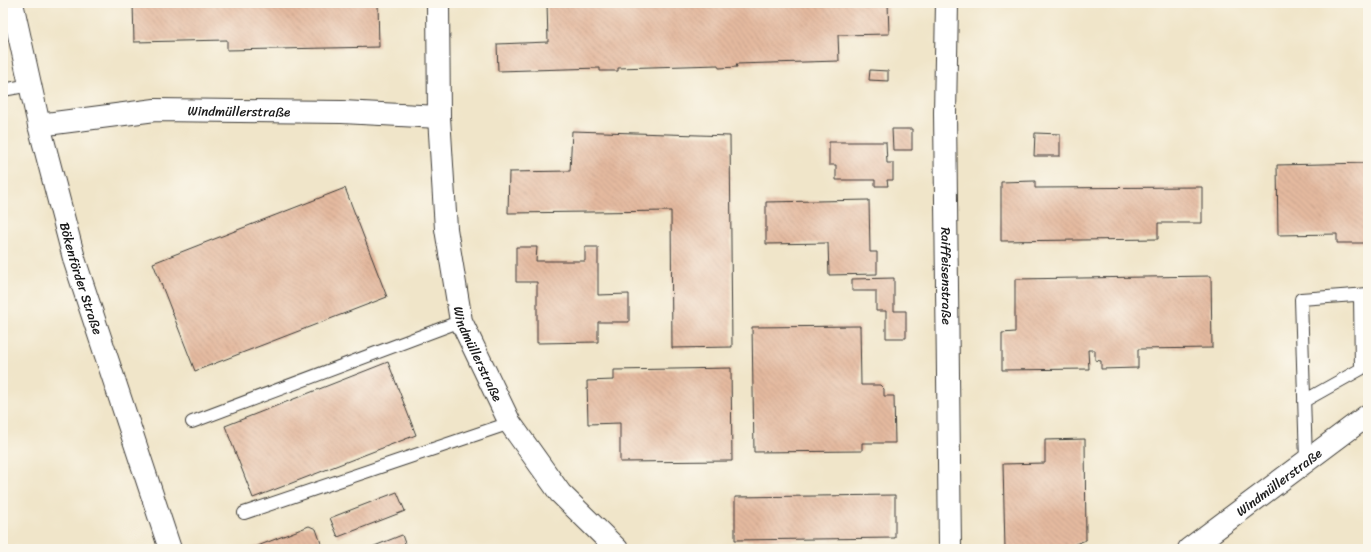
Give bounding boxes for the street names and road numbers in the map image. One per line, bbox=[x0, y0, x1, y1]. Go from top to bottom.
street label: Windmüllerstraße bbox=[188, 99, 291, 123]
street label: Bökenförder Straße bbox=[53, 219, 110, 338]
street label: Raiffeisenstraße bbox=[935, 227, 959, 325]
street label: Windmüllerstraße bbox=[447, 305, 509, 405]
street label: Windmüllerstraße bbox=[1231, 442, 1327, 522]

